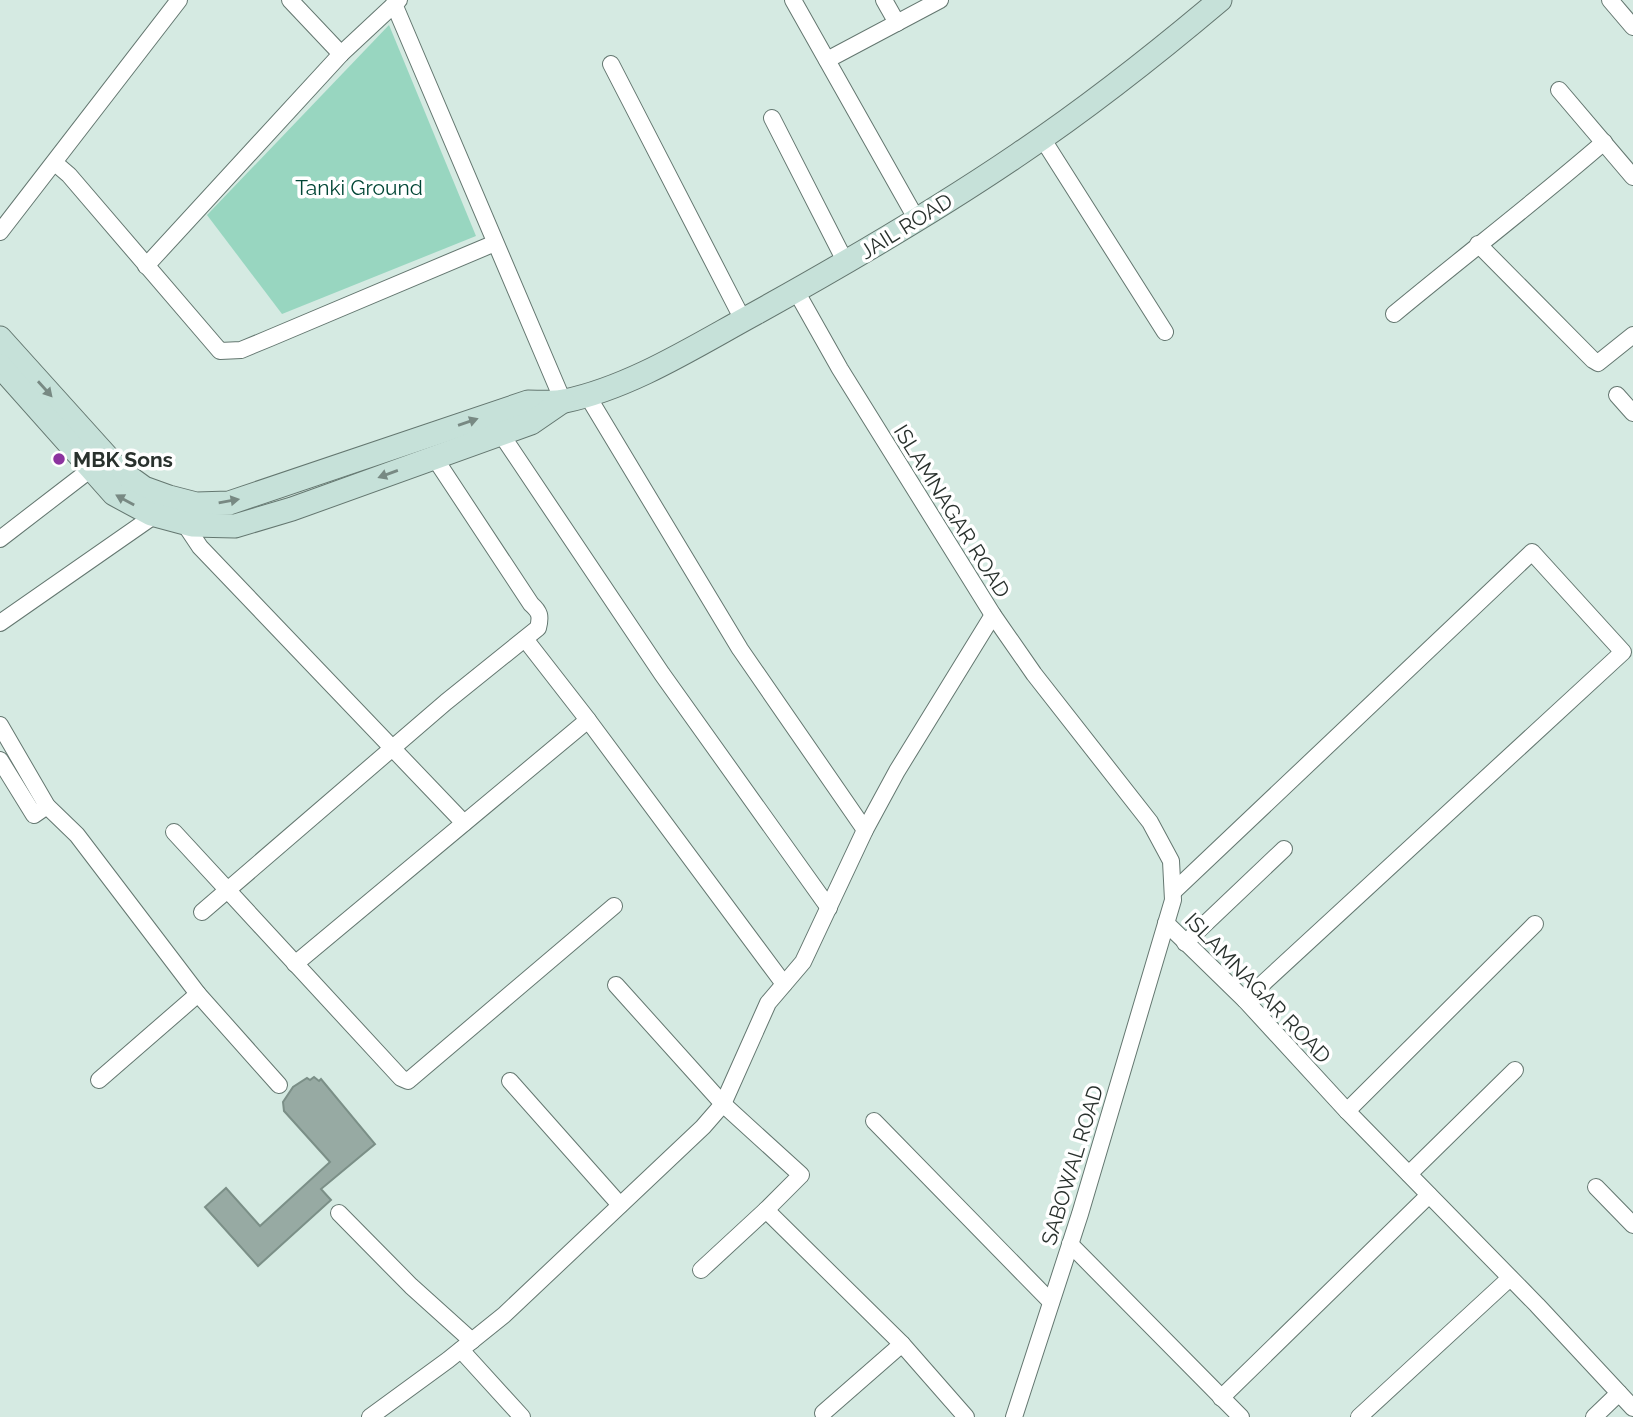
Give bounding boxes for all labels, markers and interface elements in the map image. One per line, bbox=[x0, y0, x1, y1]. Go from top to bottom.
park label: Tanki Ground bbox=[295, 175, 423, 200]
street label: JAIL ROAD bbox=[855, 188, 957, 264]
one-way arrow bbox=[37, 381, 52, 398]
one-way arrow bbox=[457, 417, 478, 427]
street label: ISLAMNAGAR ROAD bbox=[889, 420, 1015, 602]
place label: MBK Sons bbox=[73, 447, 173, 472]
marker: MBK Sons bbox=[51, 451, 67, 467]
one-way arrow bbox=[377, 469, 398, 480]
one-way arrow bbox=[115, 494, 134, 506]
one-way arrow bbox=[218, 495, 240, 506]
street label: ISLAMNAGAR ROAD bbox=[1180, 908, 1336, 1068]
street label: SABOWAL ROAD bbox=[1036, 1082, 1108, 1248]

